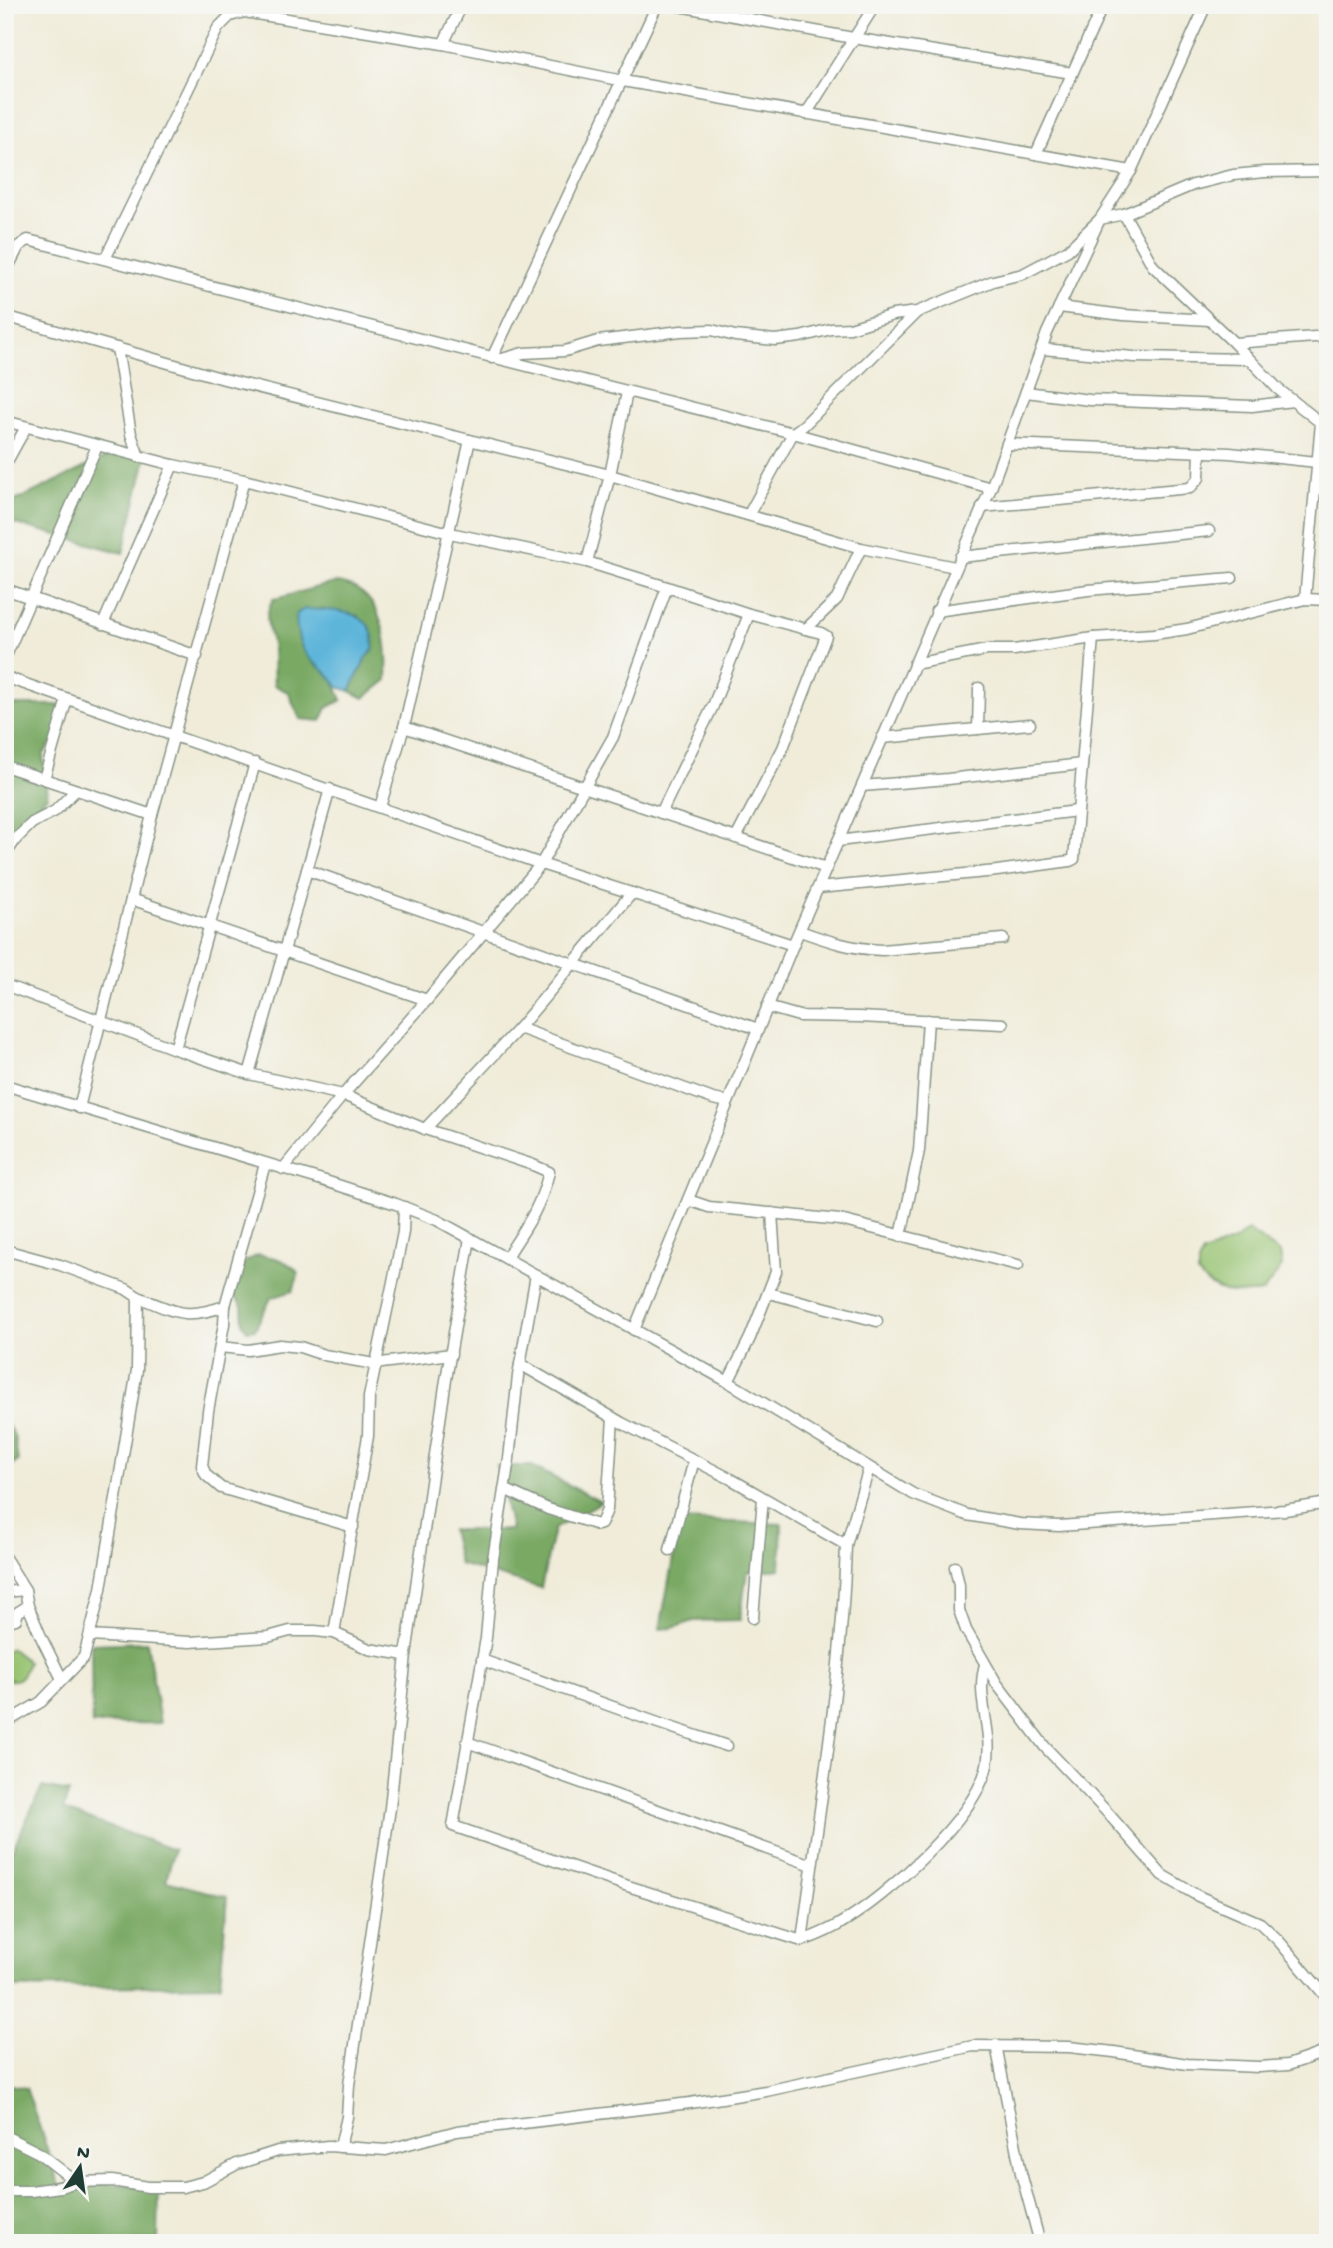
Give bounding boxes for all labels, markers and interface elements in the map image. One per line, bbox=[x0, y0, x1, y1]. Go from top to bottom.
north arrow bbox=[46, 2132, 116, 2202]
text: N bbox=[74, 2141, 92, 2166]

